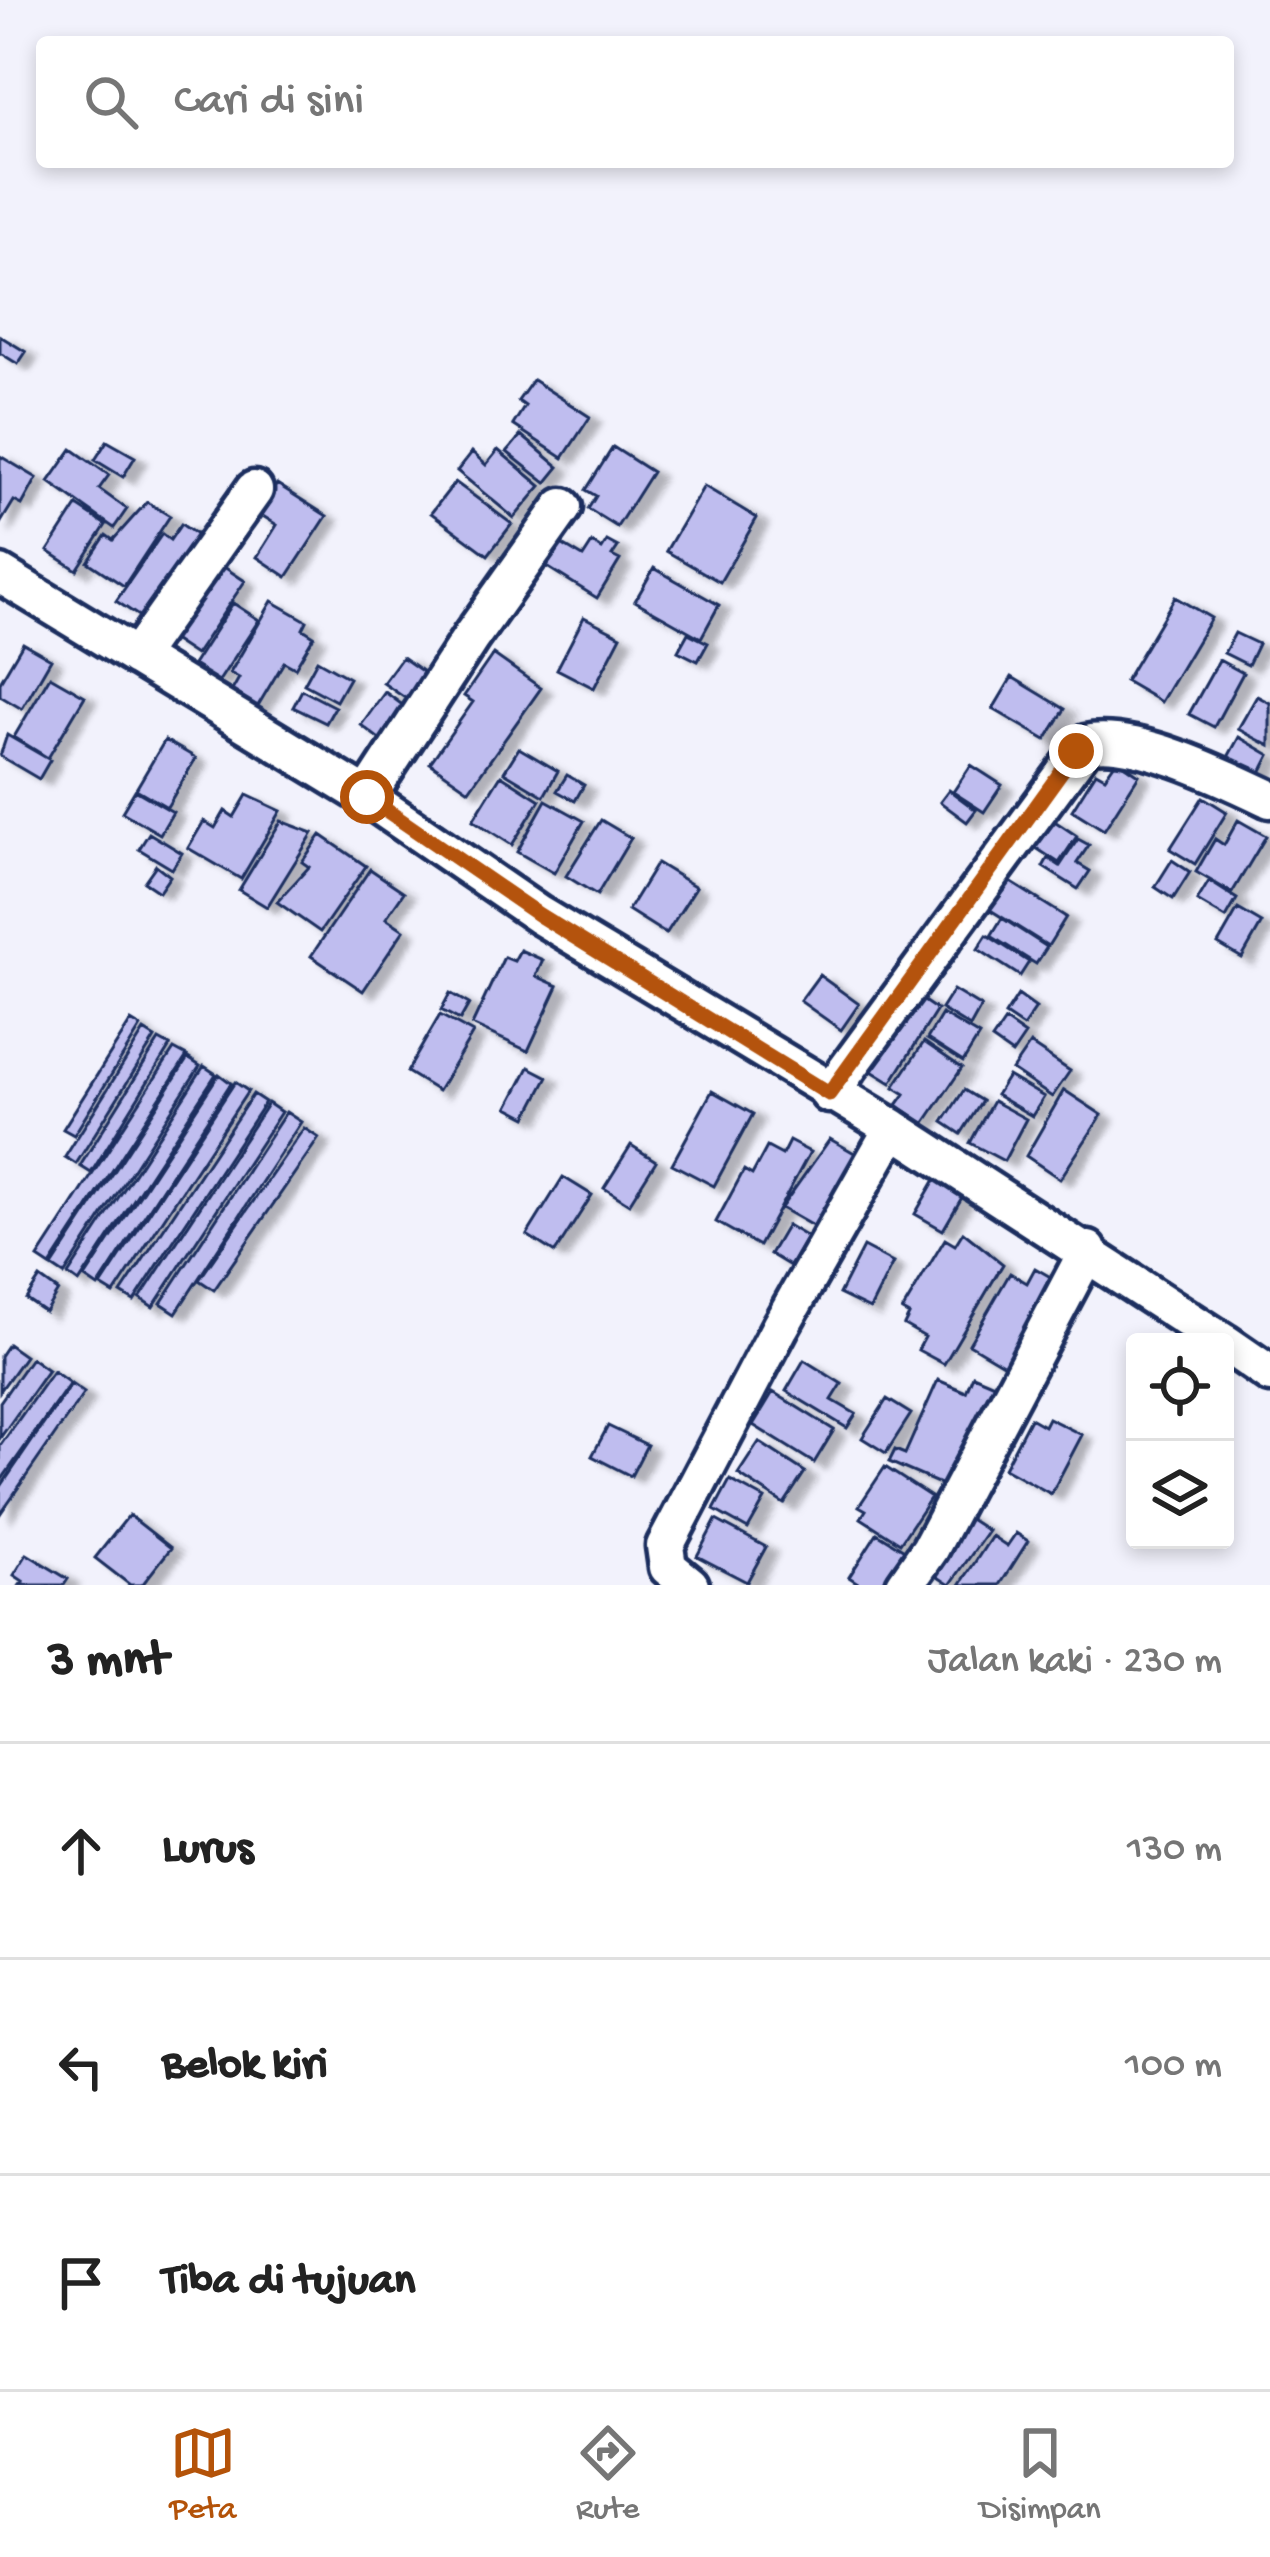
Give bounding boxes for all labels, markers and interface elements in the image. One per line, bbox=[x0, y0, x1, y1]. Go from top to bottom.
search box bbox=[36, 36, 1234, 168]
icon: search bbox=[78, 69, 144, 135]
text: Cari di sini bbox=[174, 76, 364, 129]
route end bbox=[1049, 724, 1103, 778]
route start bbox=[340, 770, 394, 824]
map controls bbox=[1126, 1333, 1234, 1549]
button: locate bbox=[1126, 1333, 1234, 1441]
button: layers bbox=[1126, 1441, 1234, 1549]
text: 3 mnt bbox=[48, 1633, 168, 1693]
text: Jalan kaki · 230 m bbox=[928, 1640, 1222, 1686]
icon: ahead bbox=[48, 1818, 114, 1884]
text: Lurus bbox=[162, 1824, 253, 1877]
text: 130 m bbox=[1127, 1828, 1222, 1874]
icon: left bbox=[48, 2034, 114, 2100]
text: Belok kiri bbox=[162, 2040, 328, 2093]
text: 100 m bbox=[1125, 2044, 1222, 2090]
icon: arrive bbox=[48, 2250, 114, 2316]
text: Tiba di tujuan bbox=[162, 2256, 415, 2309]
tab: Peta bbox=[169, 2420, 236, 2530]
tab: Rute bbox=[575, 2420, 641, 2530]
tab: Disimpan bbox=[979, 2420, 1101, 2530]

